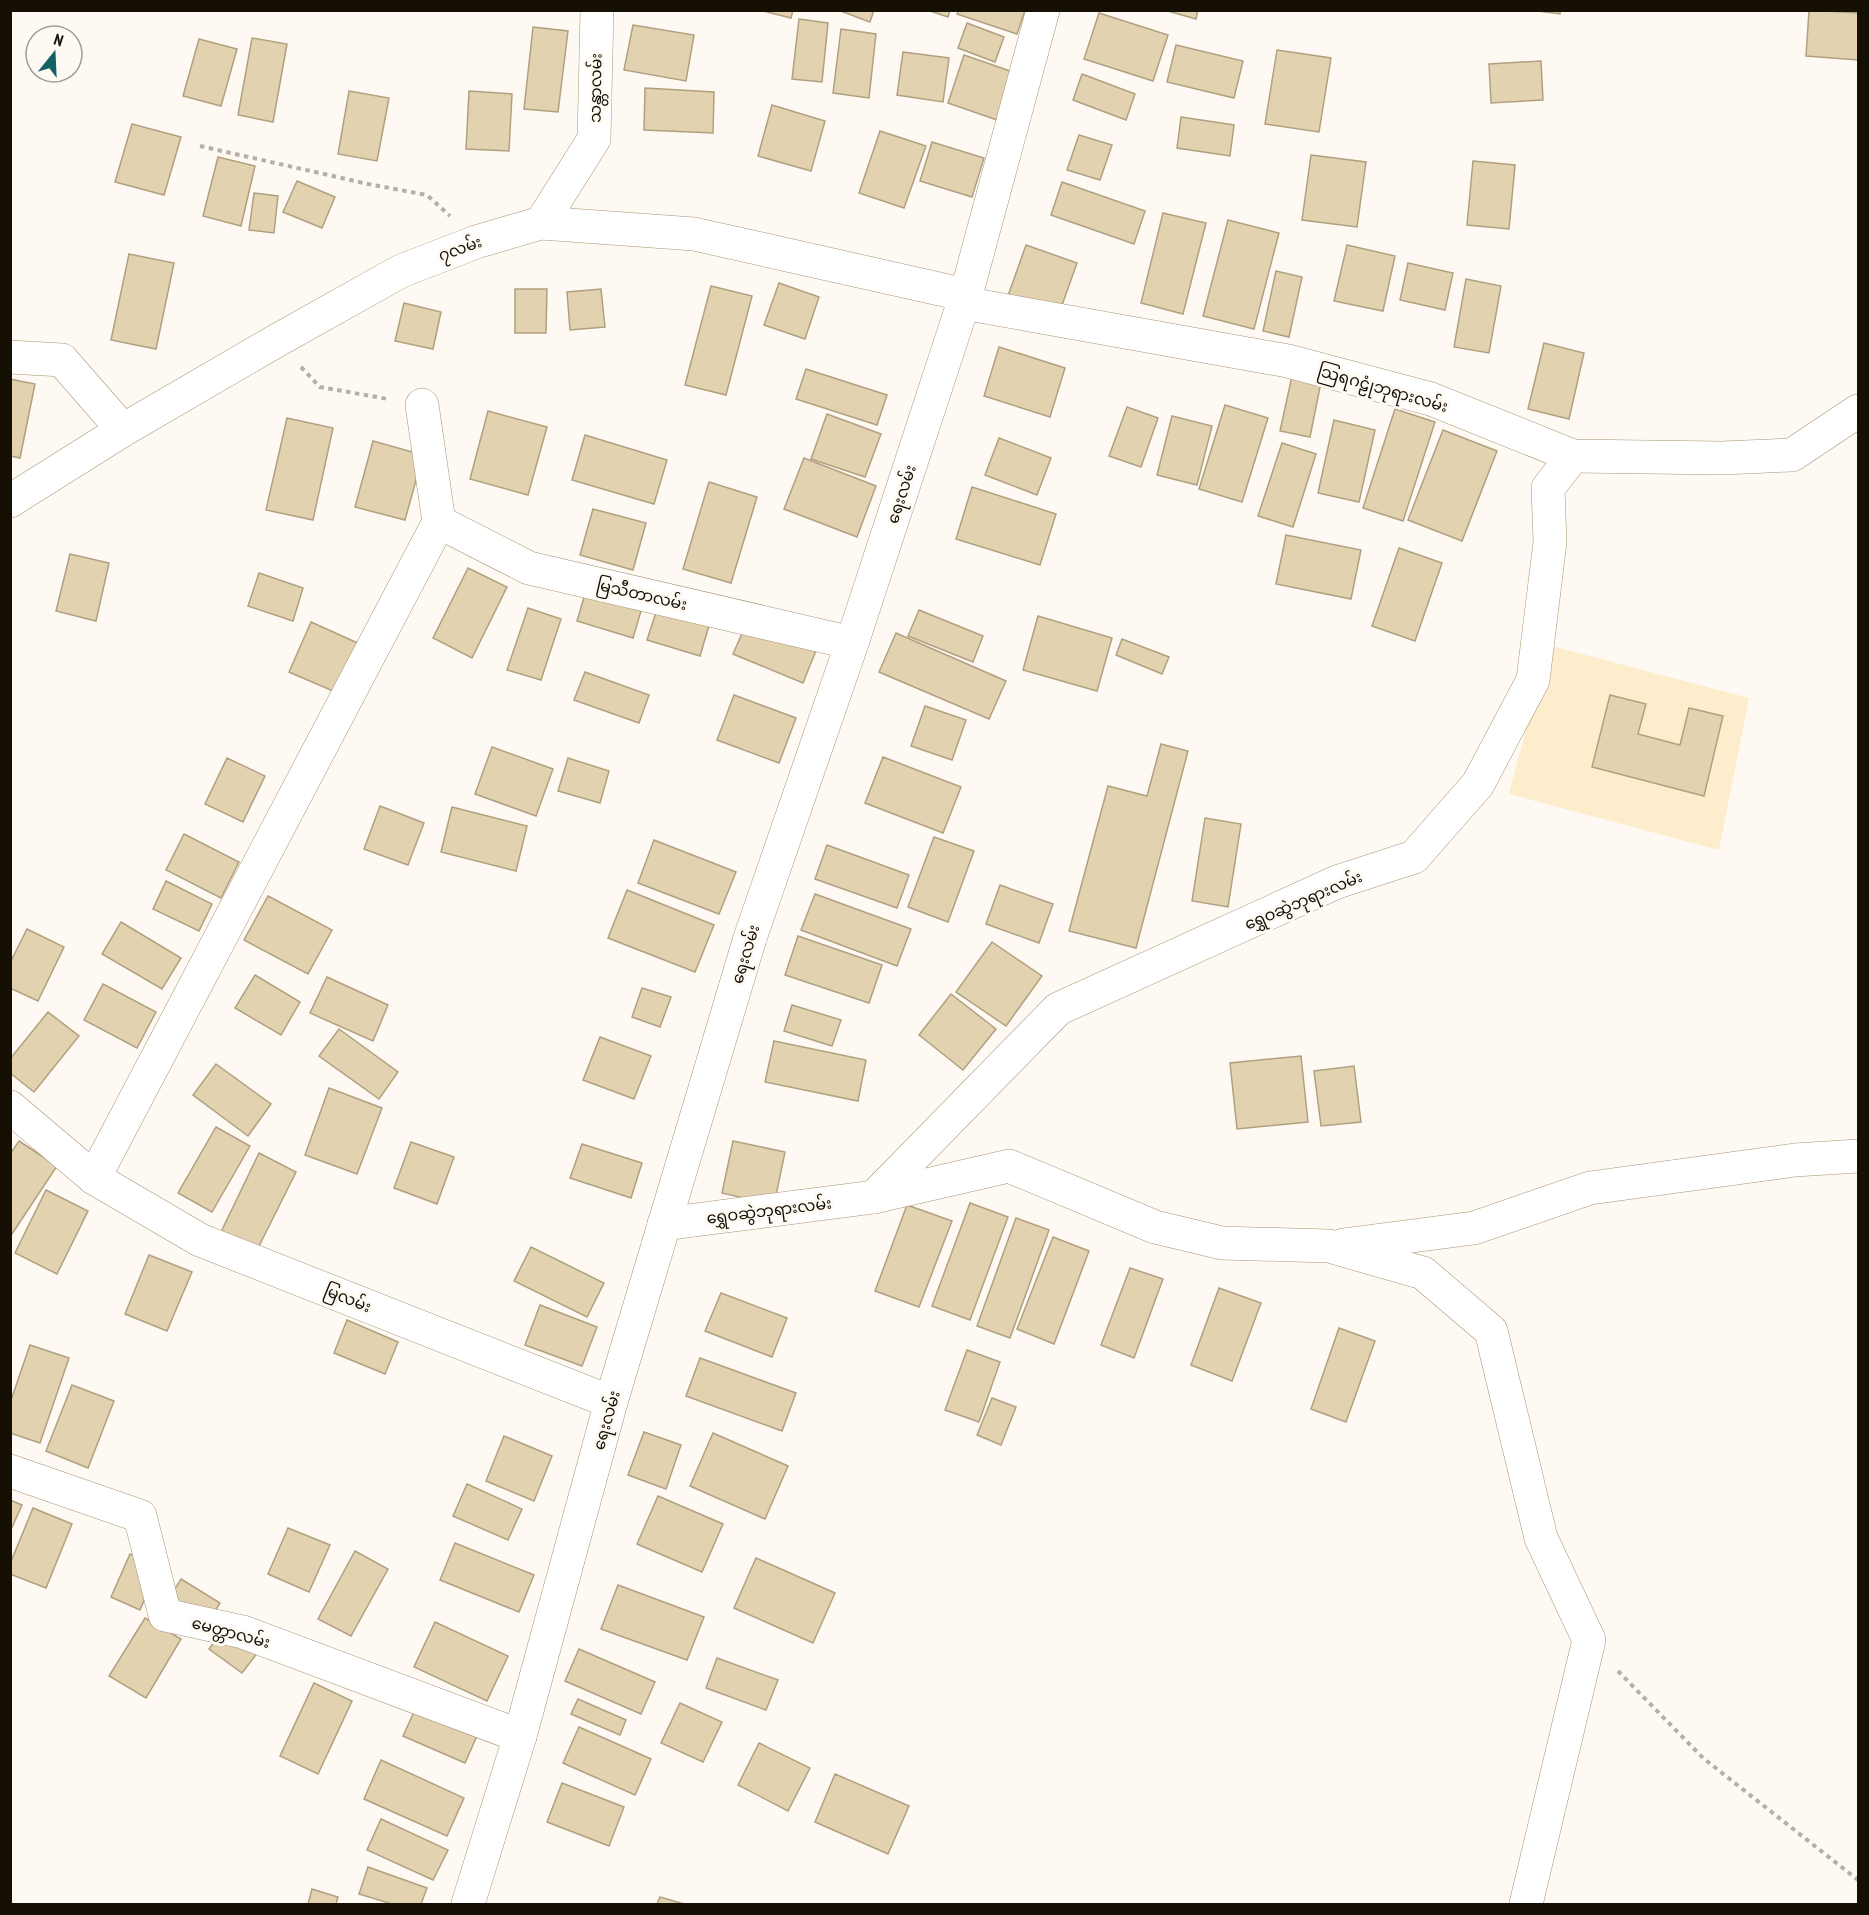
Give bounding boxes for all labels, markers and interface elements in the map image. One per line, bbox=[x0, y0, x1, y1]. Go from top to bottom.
north arrow bbox=[24, 24, 84, 84]
text: N bbox=[51, 29, 66, 51]
street label: သန္တာလမ်း bbox=[583, 53, 610, 123]
street label: ၇လမ်း bbox=[435, 230, 486, 269]
street label: သြရဂဠုံဘုရားလမ်း bbox=[1314, 359, 1451, 421]
street label: ရေးလမ်း bbox=[881, 462, 924, 527]
street label: မြသီတာလမ်း bbox=[594, 573, 689, 618]
street label: ရွှေဝဆွဲဘုရားလမ်း bbox=[1241, 865, 1367, 938]
street label: ရေးလမ်း bbox=[726, 922, 767, 987]
street label: ရွှေဝဆွဲဘုရားလမ်း bbox=[705, 1191, 833, 1233]
street label: မြလမ်း bbox=[320, 1279, 375, 1320]
street label: ရေးလမ်း bbox=[587, 1388, 628, 1453]
street label: မေတ္တာလမ်း bbox=[189, 1611, 273, 1656]

